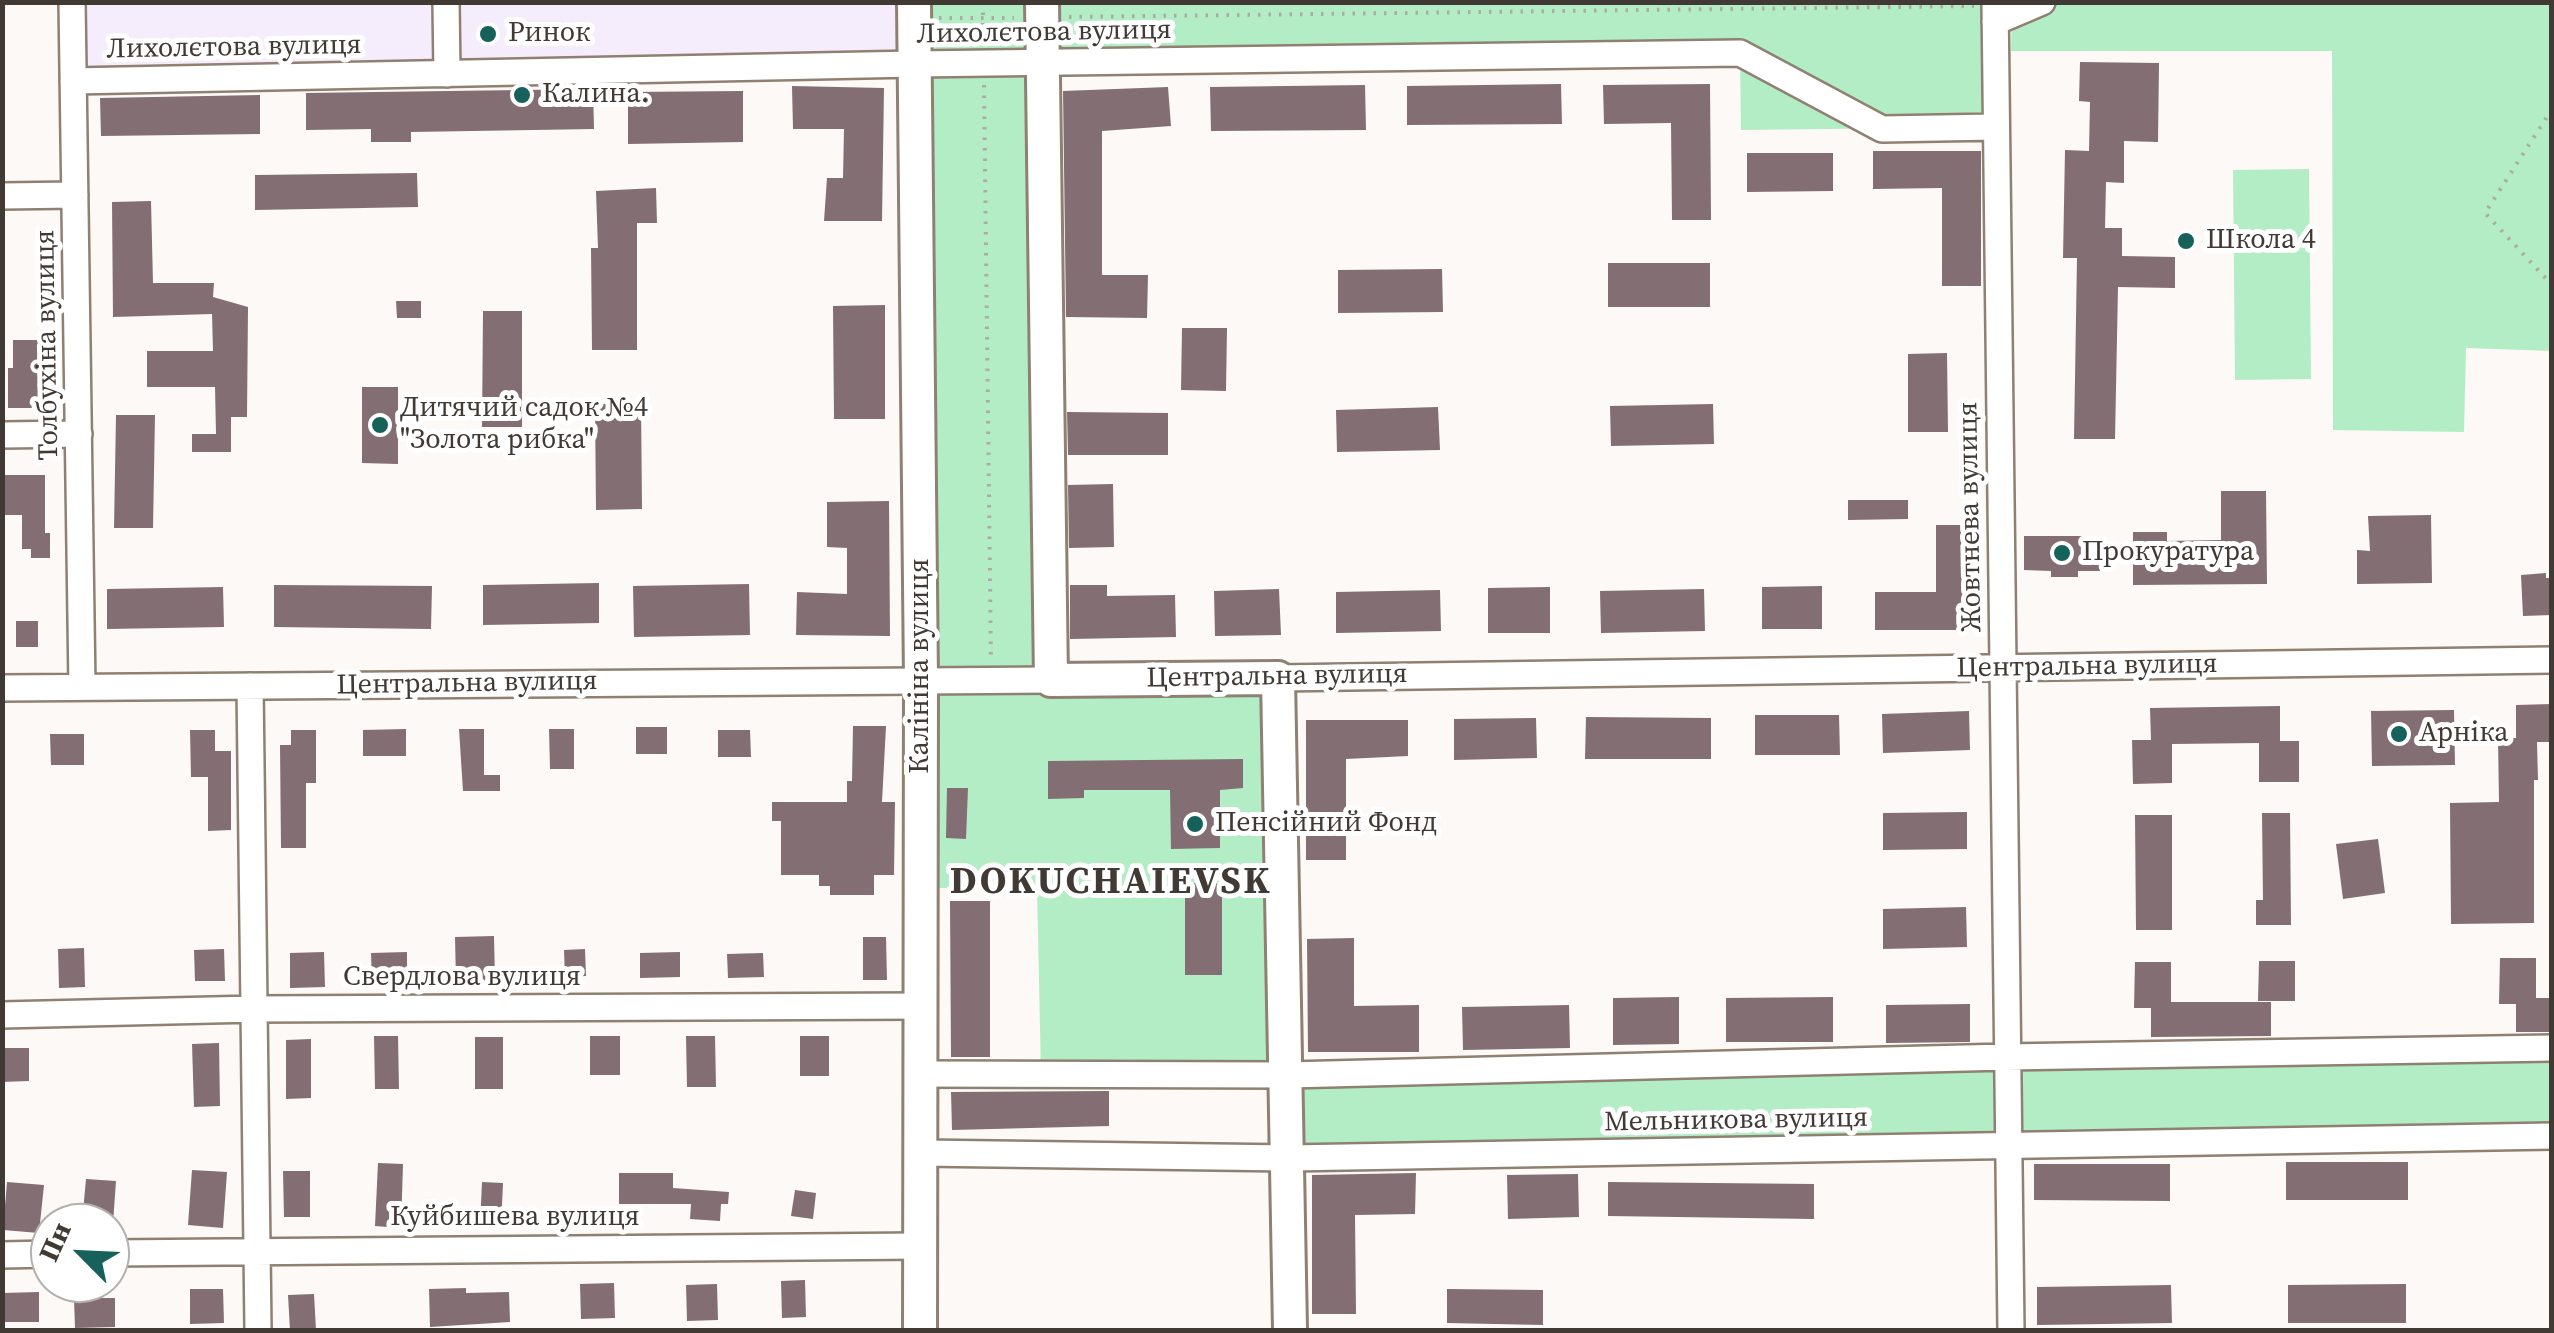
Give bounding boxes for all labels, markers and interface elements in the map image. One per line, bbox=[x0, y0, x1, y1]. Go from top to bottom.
street label: Лихолєтова вулиця bbox=[916, 14, 1172, 52]
place label: Ринок bbox=[508, 17, 591, 51]
marker: Ринок bbox=[477, 23, 499, 45]
street label: Лихолєтова вулиця bbox=[106, 29, 362, 67]
place label: Калина. bbox=[542, 78, 649, 112]
marker: Калина. bbox=[511, 84, 533, 106]
place label: Школа 4 bbox=[2206, 224, 2316, 258]
street label: Толбухіна вулиця bbox=[29, 229, 67, 461]
marker: Школа 4 bbox=[2175, 230, 2197, 252]
place label: Дитячий садок №4 "Золота рибка" bbox=[400, 392, 648, 458]
street label: Жовтнева вулиця bbox=[1952, 402, 1990, 632]
marker: Дитячий садок №4 "Золота рибка" bbox=[369, 414, 391, 436]
place label: Прокуратура bbox=[2082, 536, 2254, 570]
marker: Прокуратура bbox=[2051, 542, 2073, 564]
street label: Калініна вулиця bbox=[904, 558, 938, 774]
street label: Центральна вулиця bbox=[1956, 648, 2218, 686]
street label: Центральна вулиця bbox=[1146, 658, 1408, 696]
street label: Центральна вулиця bbox=[336, 665, 598, 703]
place label: Арніка bbox=[2419, 717, 2508, 751]
marker: Арніка bbox=[2388, 723, 2410, 745]
place label: Пенсійний Фонд bbox=[1215, 807, 1437, 841]
marker: Пенсійний Фонд bbox=[1184, 813, 1206, 835]
district label: DOKUCHAIEVSK bbox=[950, 860, 1272, 906]
street label: Свердлова вулиця bbox=[343, 961, 581, 995]
street label: Мельникова вулиця bbox=[1604, 1102, 1868, 1140]
street label: Куйбишева вулиця bbox=[390, 1201, 640, 1235]
north arrow bbox=[30, 1203, 130, 1303]
text: Пн bbox=[29, 1216, 80, 1267]

